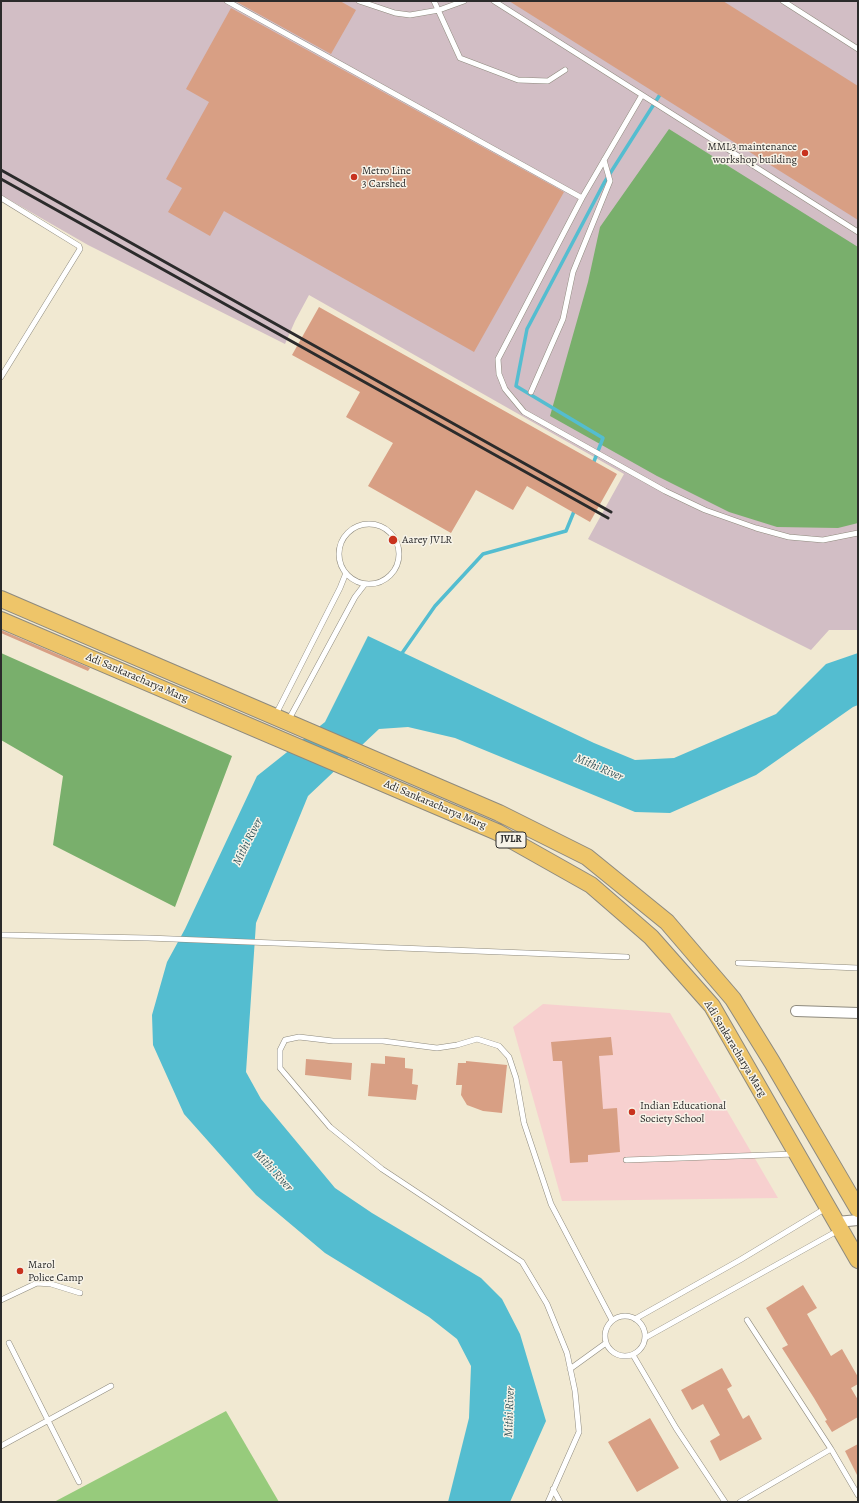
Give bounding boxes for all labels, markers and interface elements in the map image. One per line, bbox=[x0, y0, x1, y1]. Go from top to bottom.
place label: MML3 maintenance workshop building bbox=[707, 140, 797, 166]
marker: MML3 maintenance workshop building bbox=[800, 148, 810, 158]
place label: Metro Line 3 Carshed bbox=[362, 164, 411, 190]
marker: Metro Line 3 Carshed bbox=[349, 172, 359, 182]
place label: Aarey JVLR bbox=[402, 533, 452, 547]
marker: Aarey JVLR bbox=[387, 534, 399, 546]
street label: Adi Sankaracharya Marg bbox=[84, 650, 190, 706]
water label: Mithi River bbox=[573, 751, 625, 785]
street label: Adi Sankaracharya Marg bbox=[382, 777, 488, 833]
water label: Mithi River bbox=[230, 816, 266, 868]
road number: JVLR bbox=[496, 832, 526, 848]
street label: Adi Sankaracharya Marg bbox=[701, 998, 769, 1100]
place label: Indian Educational Society School bbox=[640, 1099, 726, 1125]
marker: Indian Educational Society School bbox=[627, 1107, 637, 1117]
water label: Mithi River bbox=[250, 1148, 296, 1194]
place label: Marol Police Camp bbox=[28, 1258, 83, 1284]
marker: Marol Police Camp bbox=[15, 1266, 25, 1276]
water label: Mithi River bbox=[502, 1386, 518, 1438]

